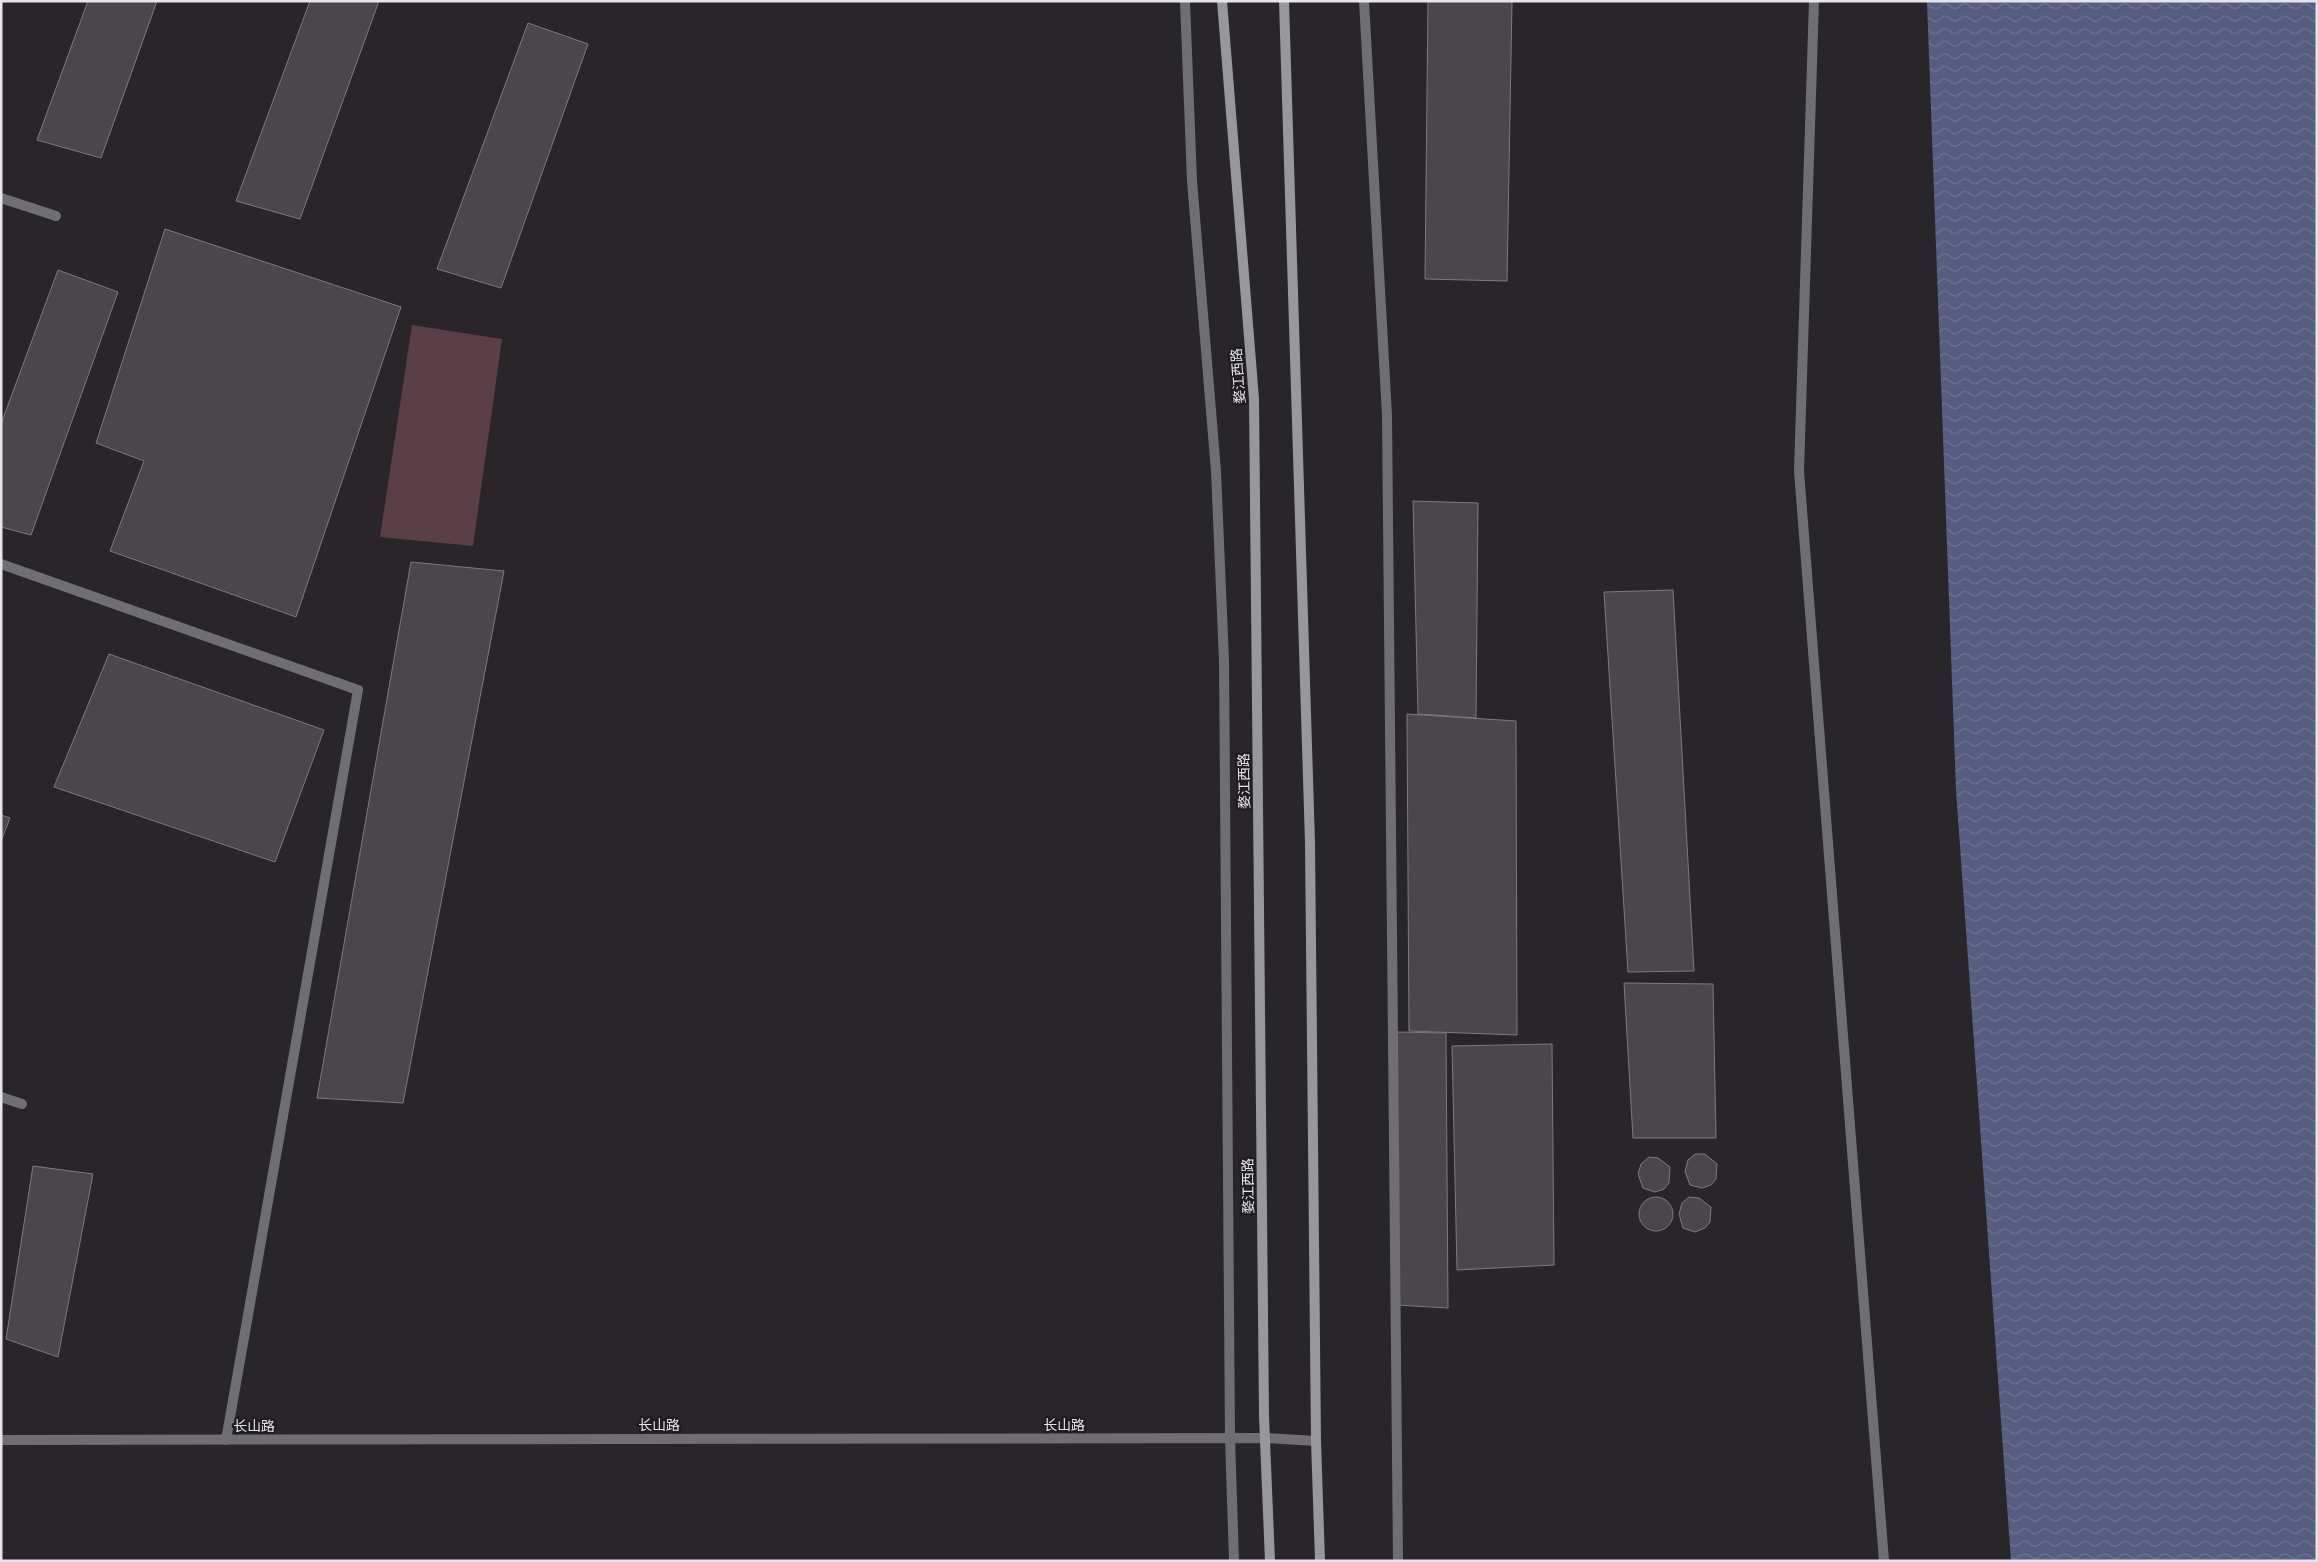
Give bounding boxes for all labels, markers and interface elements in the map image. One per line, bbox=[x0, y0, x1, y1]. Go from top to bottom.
street label: 婺江西路 bbox=[1226, 347, 1249, 405]
street label: 婺江西路 bbox=[1234, 753, 1253, 809]
street label: 婺江西路 bbox=[1238, 1158, 1257, 1214]
street label: 长山路 bbox=[638, 1415, 680, 1434]
street label: 长山路 bbox=[1043, 1415, 1085, 1434]
street label: 长山路 bbox=[233, 1416, 275, 1435]

